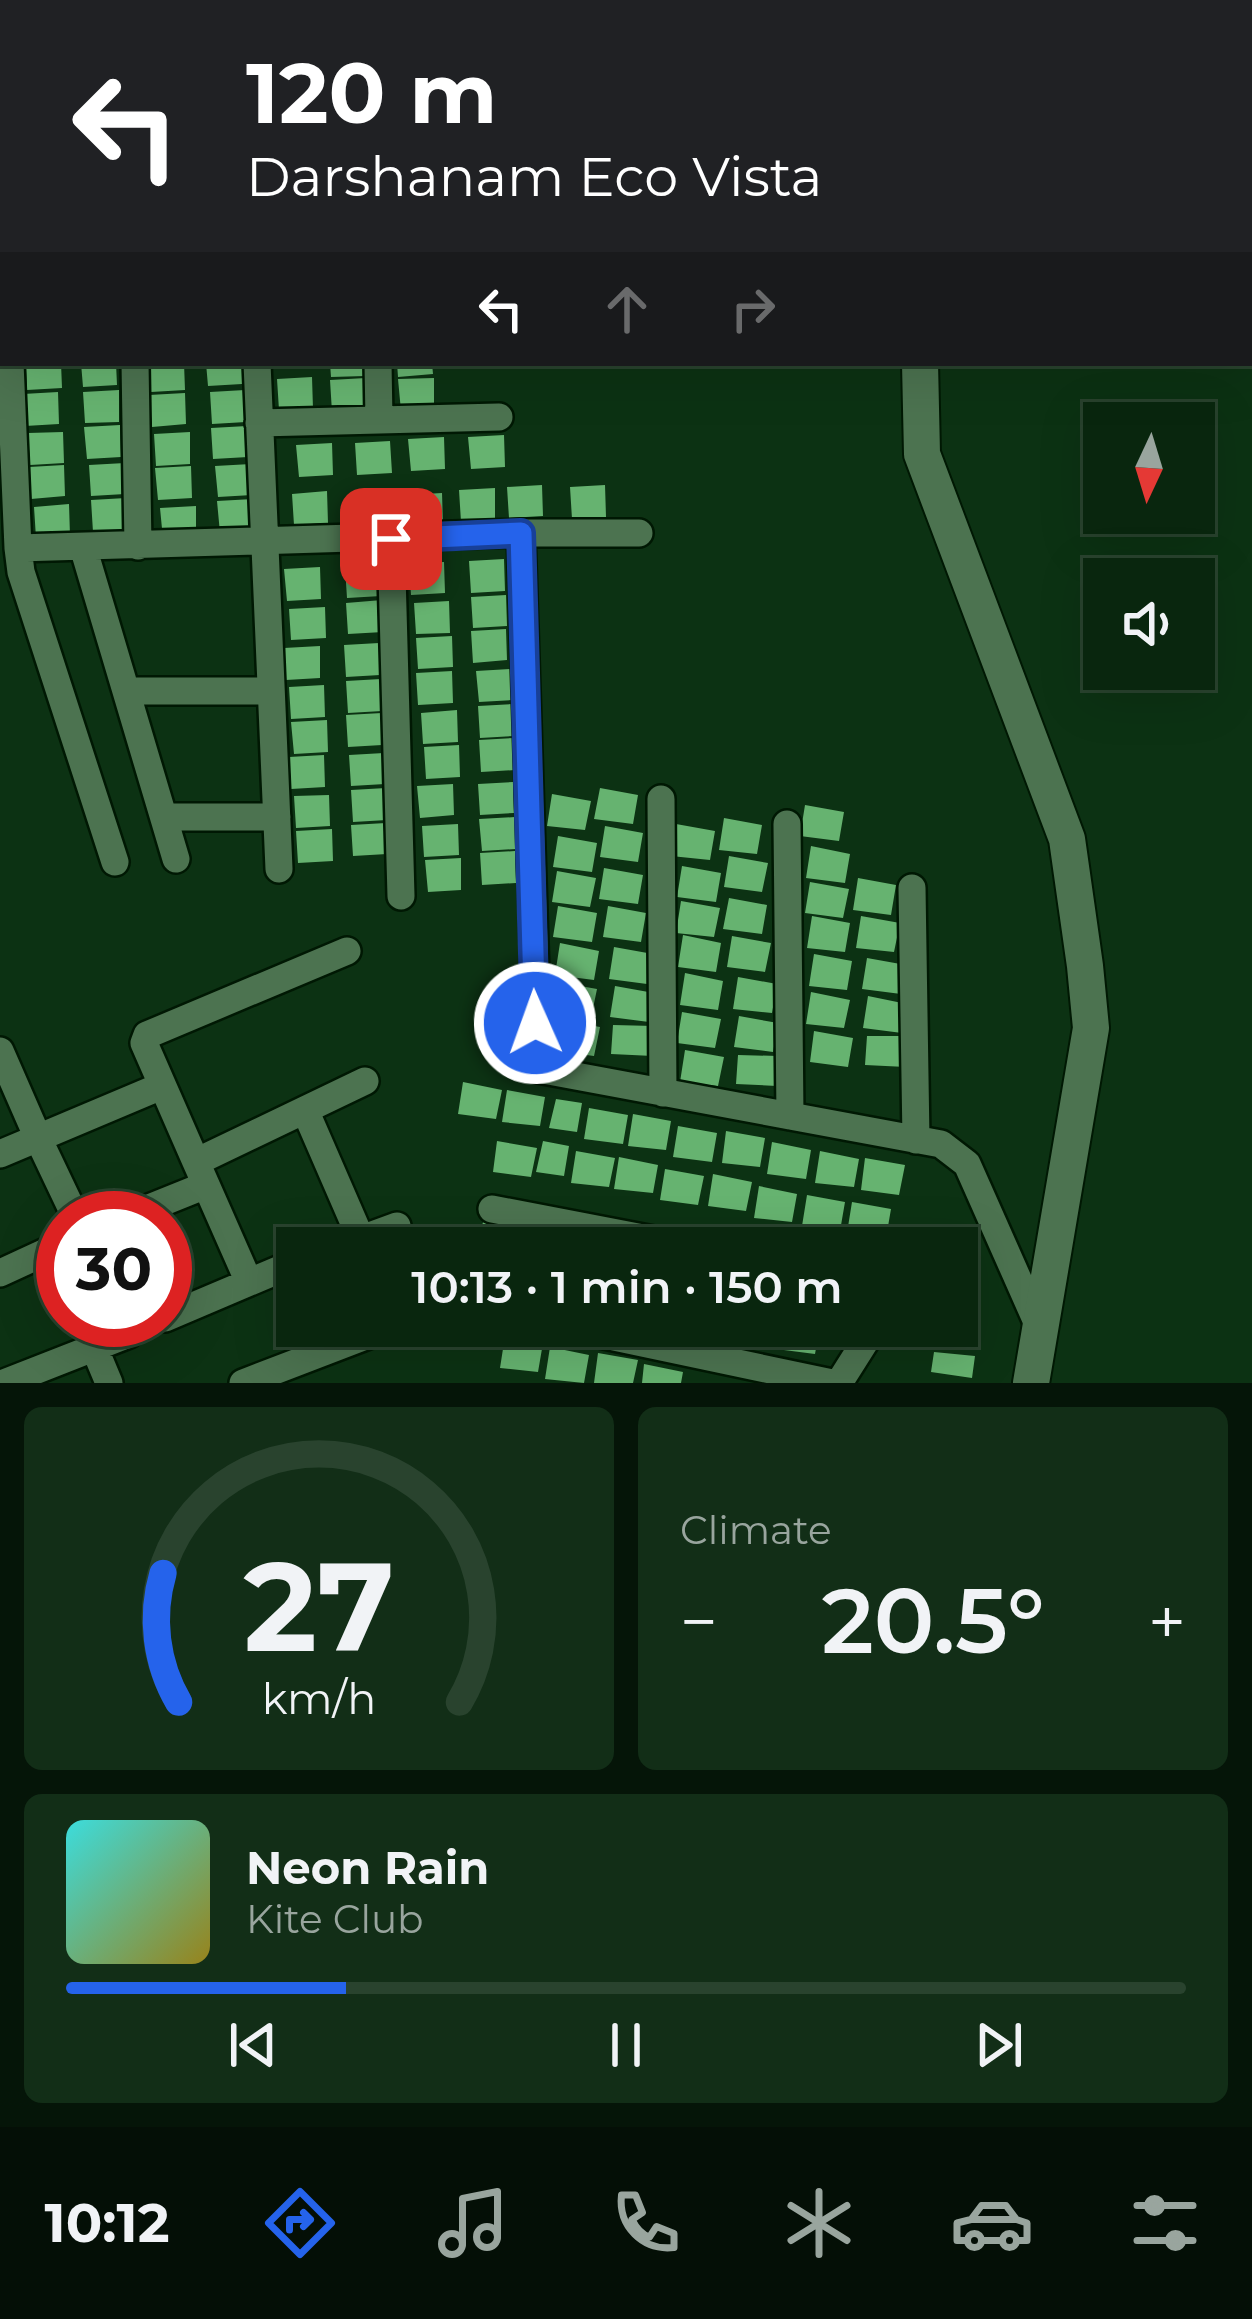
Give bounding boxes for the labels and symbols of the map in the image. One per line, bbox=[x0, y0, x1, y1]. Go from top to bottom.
north arrow bbox=[1083, 402, 1215, 534]
pin bbox=[340, 488, 442, 590]
position arrow bbox=[472, 960, 598, 1086]
speed limit sign: 30 bbox=[36, 1191, 192, 1347]

